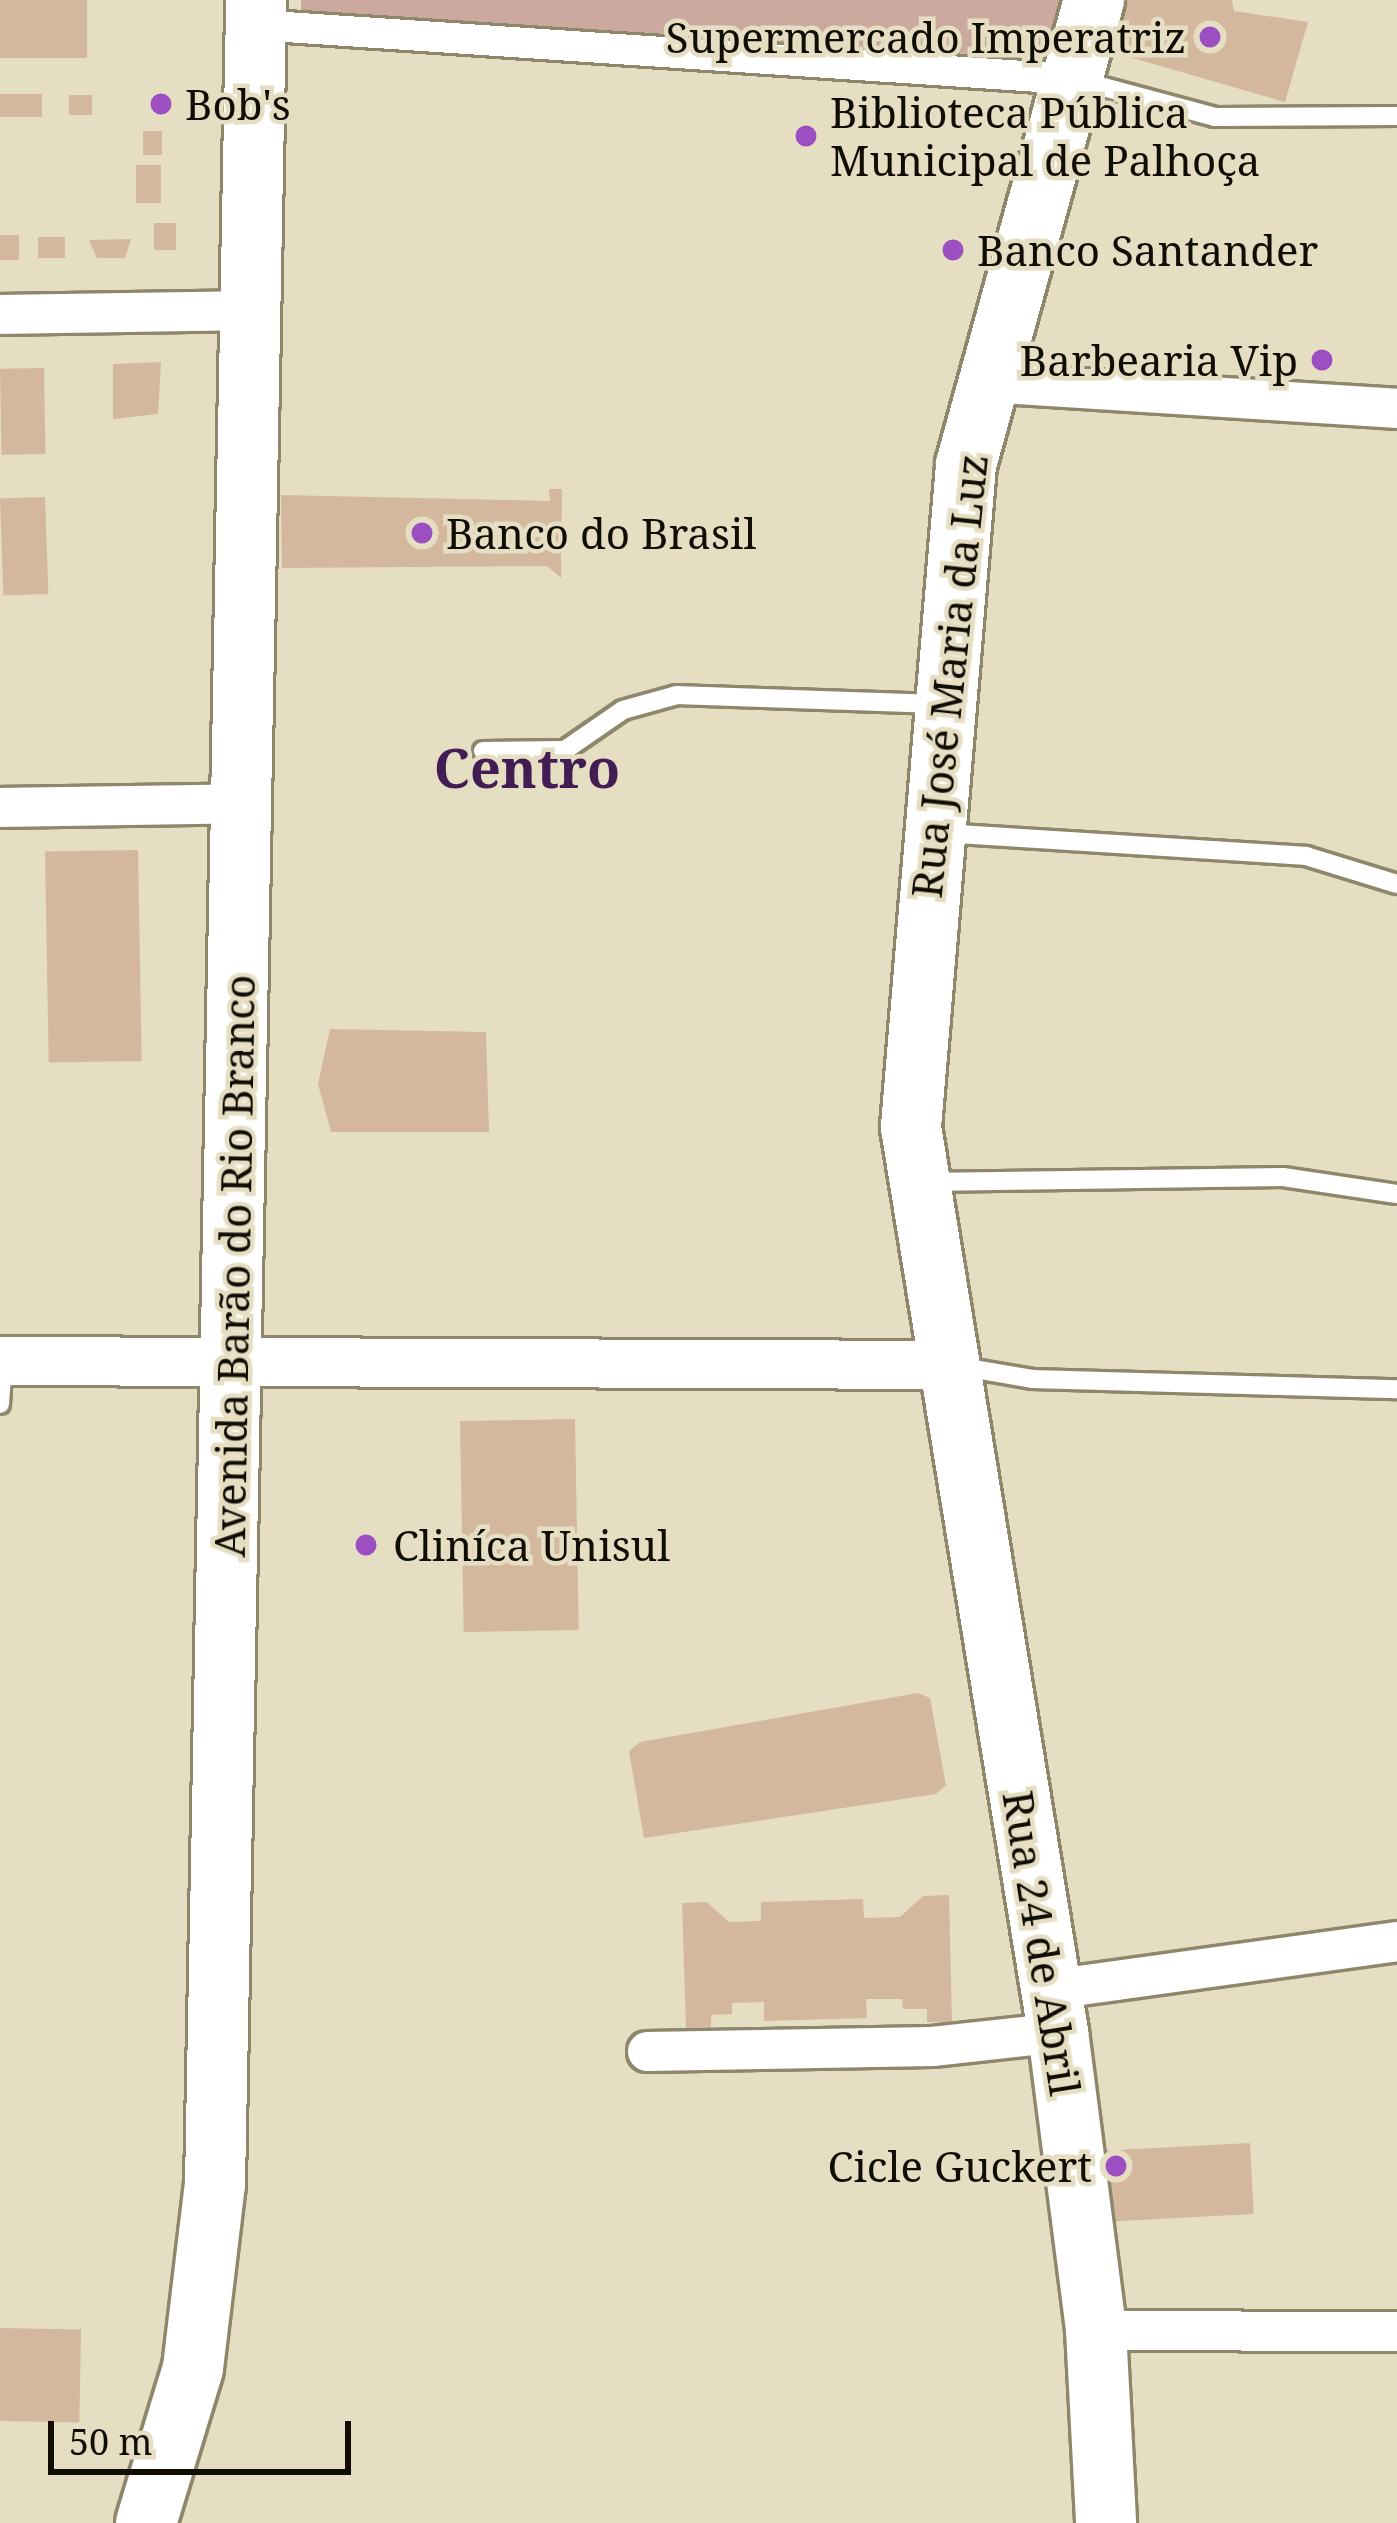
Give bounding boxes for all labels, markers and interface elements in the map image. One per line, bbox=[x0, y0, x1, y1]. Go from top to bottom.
place label: Supermercado Imperatriz bbox=[666, 12, 1186, 62]
marker: Supermercado Imperatriz bbox=[1197, 24, 1223, 50]
place label: Bob's bbox=[185, 79, 291, 129]
place label: Biblioteca Pública Municipal de Palhoça bbox=[830, 87, 1260, 186]
marker: Bob's bbox=[148, 91, 174, 117]
marker: Biblioteca Pública Municipal de Palhoça bbox=[793, 123, 819, 149]
place label: Banco Santander bbox=[977, 225, 1318, 275]
marker: Banco Santander bbox=[940, 237, 966, 263]
place label: Barbearia Vip bbox=[1020, 335, 1298, 385]
marker: Barbearia Vip bbox=[1309, 347, 1335, 373]
street label: Rua José Maria da Luz bbox=[901, 452, 997, 900]
place label: Banco do Brasil bbox=[446, 508, 756, 558]
marker: Banco do Brasil bbox=[409, 520, 435, 546]
district label: Centro bbox=[434, 735, 620, 799]
street label: Avenida Barão do Rio Branco bbox=[204, 974, 264, 1558]
place label: Cliníca Unisul bbox=[393, 1520, 670, 1570]
marker: Cliníca Unisul bbox=[350, 1529, 382, 1561]
street label: Rua 24 de Abril bbox=[993, 1787, 1091, 2099]
place label: Cicle Guckert bbox=[828, 2141, 1092, 2191]
marker: Cicle Guckert bbox=[1103, 2153, 1129, 2179]
scale bar bbox=[54, 2397, 357, 2471]
text: 50 m bbox=[69, 2417, 153, 2466]

